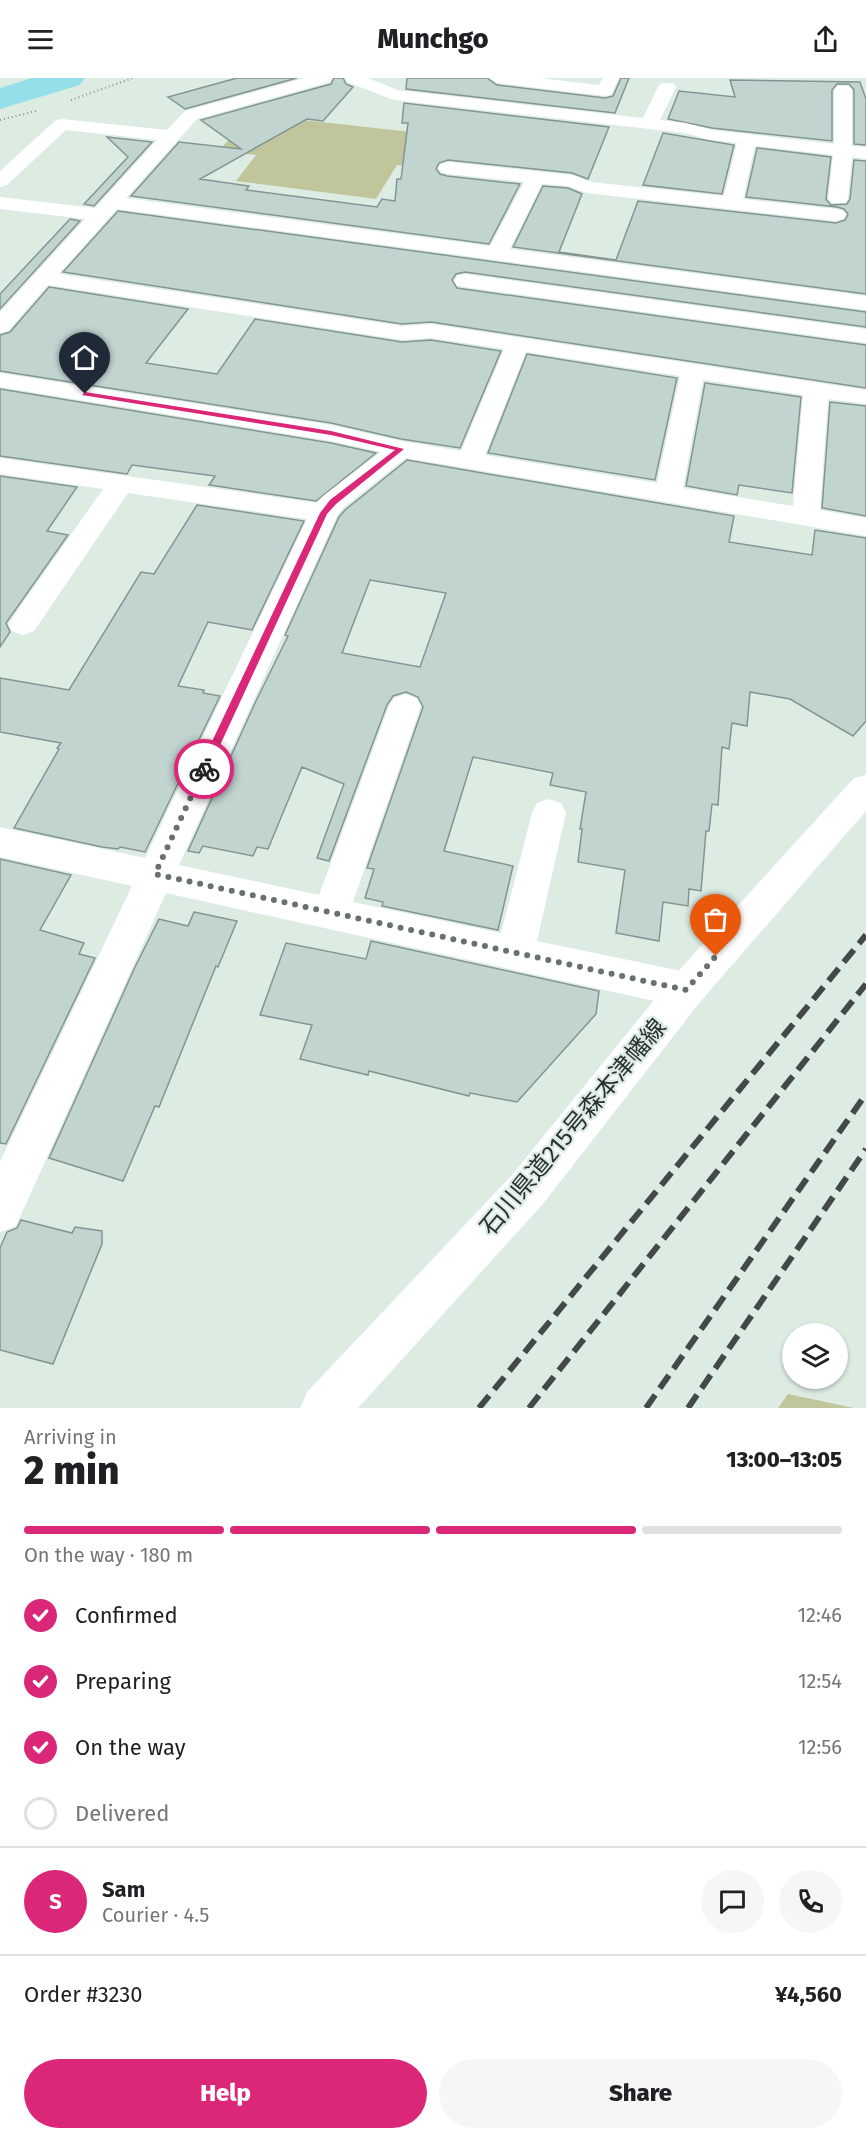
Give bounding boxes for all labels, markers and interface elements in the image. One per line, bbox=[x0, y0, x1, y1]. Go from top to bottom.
icon: menu bbox=[24, 23, 57, 56]
text: Munchgo bbox=[378, 23, 488, 55]
icon: share bbox=[809, 23, 842, 56]
pin bbox=[59, 332, 110, 394]
icon: home bbox=[68, 341, 101, 374]
courier bbox=[174, 739, 234, 799]
icon: bike bbox=[188, 753, 221, 786]
pin bbox=[690, 894, 741, 956]
icon: bag bbox=[699, 903, 732, 936]
street label: 石川県道215号森本津幡線 bbox=[474, 1013, 672, 1241]
map controls bbox=[782, 1323, 848, 1389]
button: layers bbox=[782, 1323, 848, 1389]
text: Arriving in bbox=[24, 1425, 117, 1449]
text: 13:00–13:05 bbox=[726, 1446, 842, 1473]
text: 2 min bbox=[24, 1448, 120, 1494]
text: On the way · 180 m bbox=[24, 1543, 193, 1567]
icon: check bbox=[24, 1599, 57, 1632]
text: Confirmed bbox=[75, 1602, 178, 1629]
text: 12:46 bbox=[797, 1603, 842, 1627]
icon: check bbox=[24, 1665, 57, 1698]
text: Preparing bbox=[75, 1668, 171, 1695]
text: 12:54 bbox=[798, 1669, 842, 1693]
icon: check bbox=[24, 1731, 57, 1764]
text: On the way bbox=[75, 1734, 186, 1761]
text: 12:56 bbox=[798, 1735, 842, 1759]
text: Delivered bbox=[75, 1800, 170, 1827]
button: chat bbox=[701, 1870, 764, 1933]
button: phone bbox=[779, 1870, 842, 1933]
text: Sam bbox=[102, 1876, 145, 1903]
text: S bbox=[49, 1888, 62, 1915]
text: Courier · 4.5 bbox=[102, 1903, 209, 1927]
text: Order #3230 bbox=[24, 1981, 143, 2008]
text: ¥4,560 bbox=[775, 1981, 842, 2008]
button: Help bbox=[24, 2059, 427, 2128]
button: Share bbox=[439, 2059, 842, 2128]

